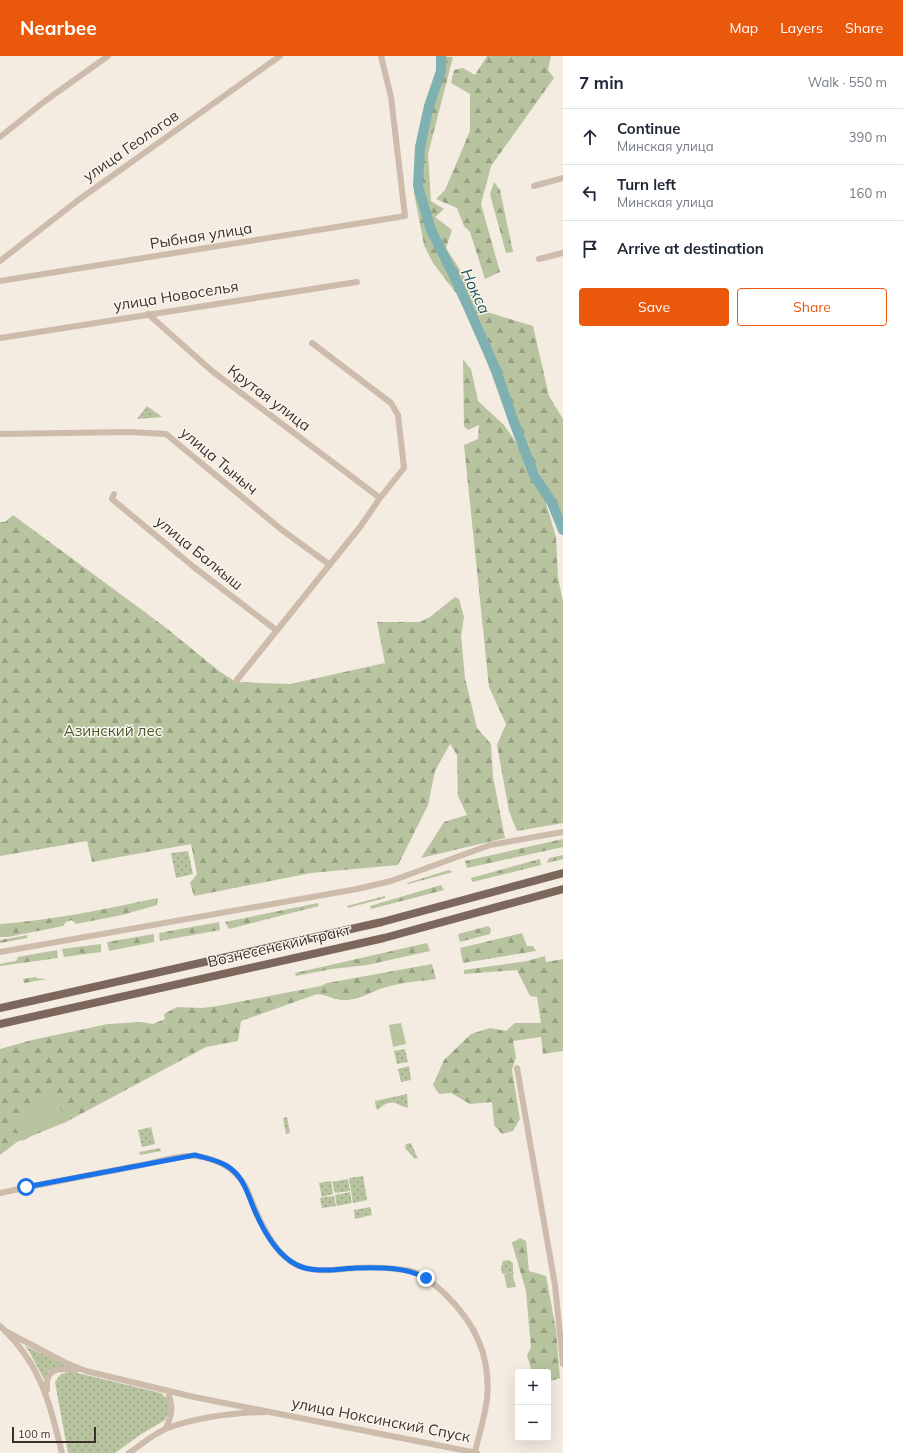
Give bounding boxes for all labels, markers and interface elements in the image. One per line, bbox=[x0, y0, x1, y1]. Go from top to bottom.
text: Nearbee bbox=[20, 16, 97, 40]
text: Map bbox=[729, 19, 758, 37]
text: Layers bbox=[780, 19, 823, 37]
text: Share bbox=[845, 19, 883, 37]
text: 7 min bbox=[579, 72, 624, 93]
text: Walk · 550 m bbox=[808, 74, 887, 90]
street label: улица Геологов bbox=[79, 106, 182, 186]
text: Continue bbox=[617, 119, 680, 138]
icon: ahead bbox=[579, 126, 601, 148]
text: 390 m bbox=[849, 129, 887, 145]
text: Минская улица bbox=[617, 138, 714, 154]
text: Turn left bbox=[617, 175, 676, 194]
icon: left bbox=[579, 182, 601, 204]
text: 160 m bbox=[849, 185, 887, 201]
text: Минская улица bbox=[617, 194, 714, 210]
street label: Рыбная улица bbox=[148, 218, 254, 253]
icon: arrive bbox=[579, 238, 601, 260]
text: Arrive at destination bbox=[617, 239, 764, 258]
water label: Нокса bbox=[457, 265, 495, 317]
street label: улица Новоселья bbox=[112, 276, 240, 315]
button: Save bbox=[579, 288, 729, 326]
button: Share bbox=[737, 288, 887, 326]
street label: Крутая улица bbox=[224, 360, 315, 435]
street label: улица Тыныч bbox=[177, 423, 262, 499]
street label: улица Балкыш bbox=[152, 511, 247, 594]
park label: Азинский лес bbox=[64, 721, 162, 740]
street label: Вознесенский тракт bbox=[206, 920, 352, 971]
route start bbox=[17, 1178, 35, 1196]
route end bbox=[417, 1269, 435, 1287]
map controls bbox=[515, 1369, 551, 1441]
button: + bbox=[515, 1369, 551, 1405]
street label: улица Ноксинский Спуск bbox=[290, 1393, 473, 1446]
button: − bbox=[515, 1405, 551, 1441]
scale bar bbox=[12, 1425, 96, 1444]
text: 100 m bbox=[18, 1427, 50, 1441]

